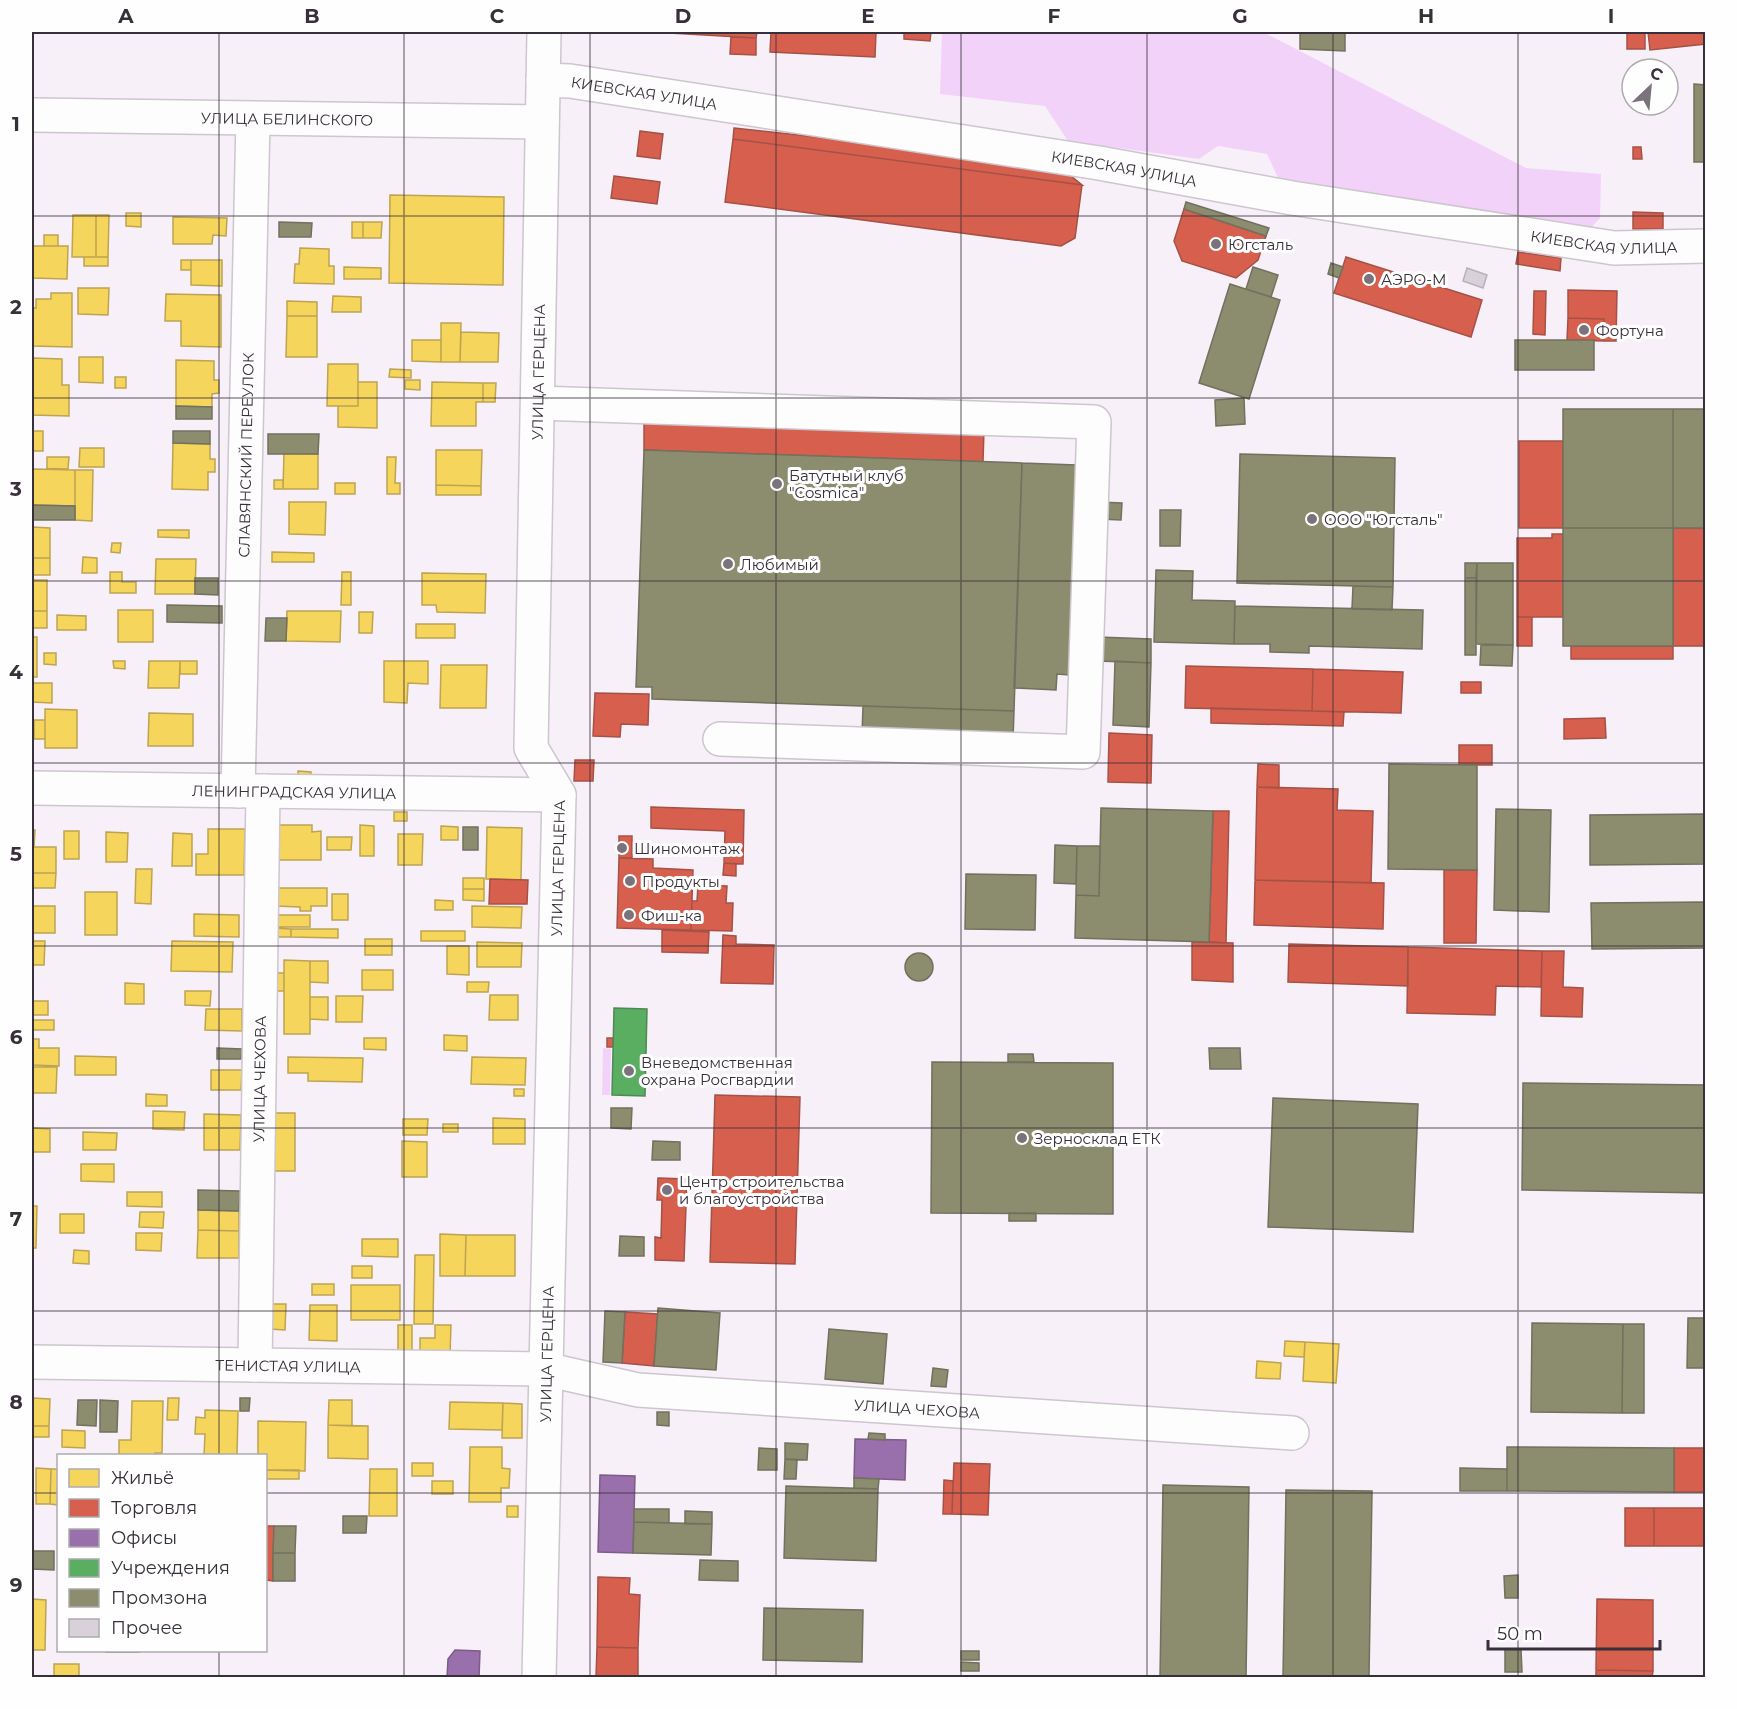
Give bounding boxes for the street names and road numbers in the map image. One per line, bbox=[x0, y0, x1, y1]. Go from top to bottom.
street label: КИЕВСКАЯ УЛИЦА bbox=[570, 72, 719, 113]
street label: УЛИЦА БЕЛИНСКОГО bbox=[201, 108, 373, 129]
street label: КИЕВСКАЯ УЛИЦА bbox=[1050, 146, 1199, 190]
street label: КИЕВСКАЯ УЛИЦА bbox=[1529, 226, 1678, 258]
street label: УЛИЦА ГЕРЦЕНА bbox=[527, 304, 549, 440]
street label: СЛАВЯНСКИЙ ПЕРЕУЛОК bbox=[234, 352, 257, 558]
street label: ЛЕНИНГРАДСКАЯ УЛИЦА bbox=[192, 781, 396, 802]
street label: УЛИЦА ГЕРЦЕНА bbox=[546, 800, 568, 937]
street label: УЛИЦА ЧЕХОВА bbox=[249, 1016, 269, 1142]
street label: УЛИЦА ГЕРЦЕНА bbox=[535, 1286, 557, 1422]
street label: ТЕНИСТАЯ УЛИЦА bbox=[215, 1355, 361, 1376]
street label: УЛИЦА ЧЕХОВА bbox=[853, 1395, 981, 1422]

